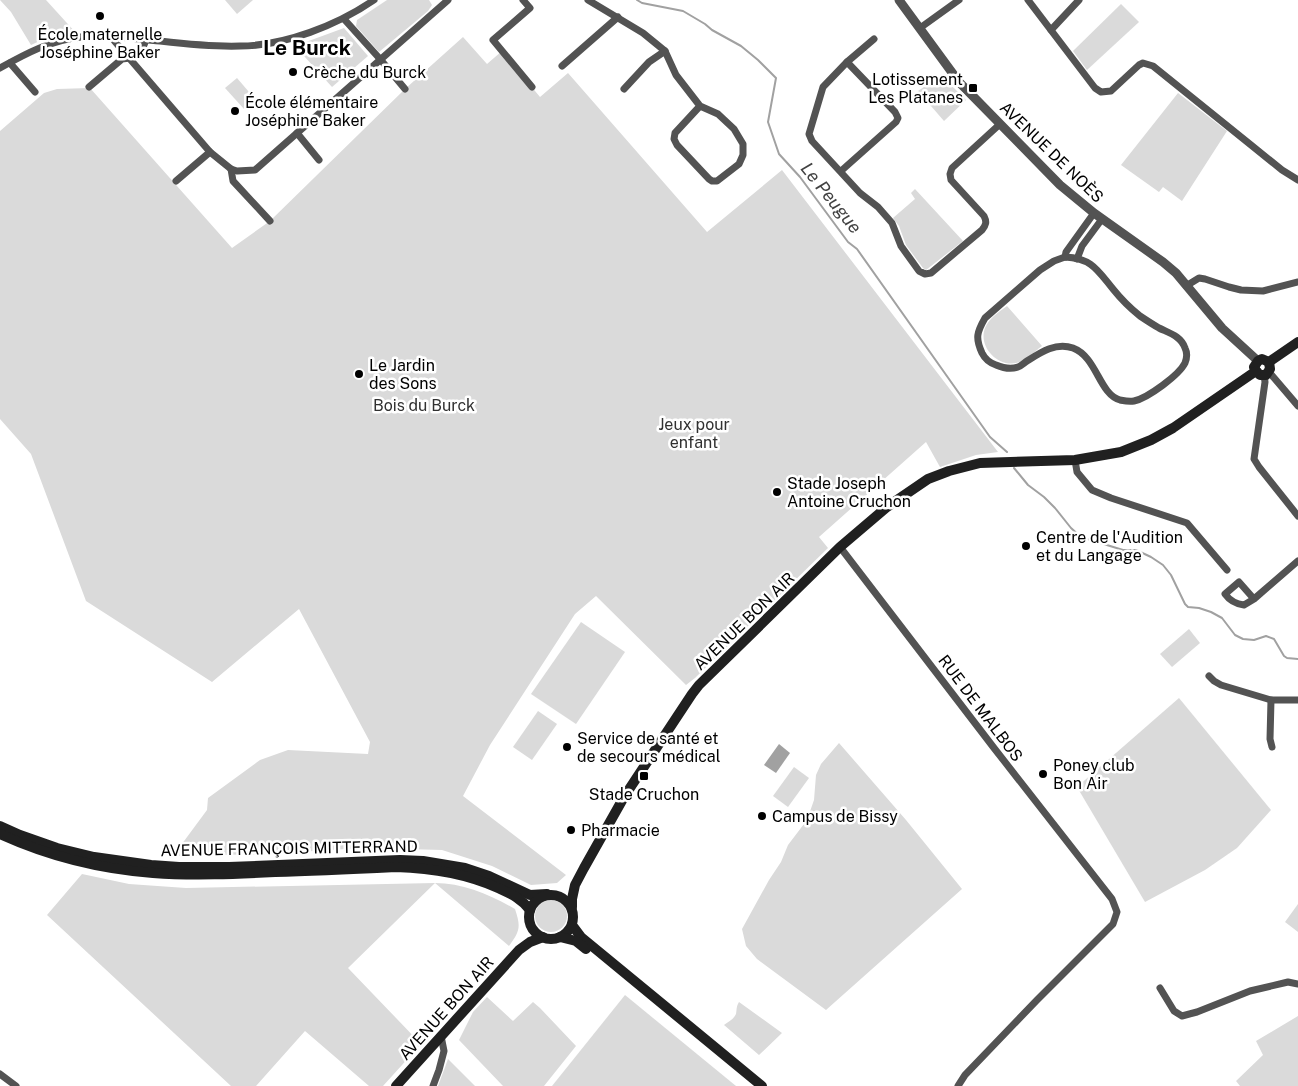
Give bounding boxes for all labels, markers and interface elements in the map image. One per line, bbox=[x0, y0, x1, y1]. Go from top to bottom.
marker: École maternelle Joséphine Baker bbox=[94, 10, 106, 22]
place label: École maternelle Joséphine Baker bbox=[38, 24, 162, 62]
district label: Le Burck bbox=[263, 35, 351, 60]
place label: Crèche du Burck bbox=[303, 63, 426, 82]
marker: Crèche du Burck bbox=[287, 66, 299, 78]
place label: Lotissement Les Platanes bbox=[868, 70, 963, 107]
marker: Lotissement Les Platanes bbox=[967, 82, 979, 94]
place label: École élémentaire Joséphine Baker bbox=[245, 92, 378, 130]
street label: AVENUE DE NOÈS bbox=[996, 97, 1108, 207]
marker: École élémentaire Joséphine Baker bbox=[229, 105, 241, 117]
water label: Le Peugue bbox=[797, 158, 866, 237]
place label: Le Jardin des Sons bbox=[369, 356, 437, 393]
marker: Le Jardin des Sons bbox=[353, 368, 365, 380]
park label: Bois du Burck bbox=[373, 396, 475, 415]
park label: Jeux pour enfant bbox=[658, 415, 730, 452]
place label: Stade Joseph Antoine Cruchon bbox=[787, 474, 911, 511]
marker: Stade Joseph Antoine Cruchon bbox=[771, 486, 783, 498]
place label: Centre de l'Audition et du Langage bbox=[1036, 528, 1183, 565]
marker: Centre de l'Audition et du Langage bbox=[1020, 540, 1032, 552]
street label: AVENUE BON AIR bbox=[690, 569, 799, 674]
street label: RUE DE MALBOS bbox=[934, 651, 1027, 765]
place label: Service de santé et de secours médical bbox=[577, 729, 721, 766]
marker: Service de santé et de secours médical bbox=[561, 741, 573, 753]
place label: Poney club Bon Air bbox=[1053, 756, 1135, 793]
marker: Poney club Bon Air bbox=[1037, 768, 1049, 780]
marker: Stade Cruchon bbox=[638, 770, 650, 782]
place label: Stade Cruchon bbox=[589, 785, 699, 804]
place label: Campus de Bissy bbox=[772, 807, 898, 826]
marker: Campus de Bissy bbox=[756, 810, 768, 822]
place label: Pharmacie bbox=[581, 821, 660, 840]
marker: Pharmacie bbox=[565, 824, 577, 836]
street label: AVENUE FRANÇOIS MITTERRAND bbox=[160, 837, 418, 860]
street label: AVENUE BON AIR bbox=[395, 953, 498, 1064]

